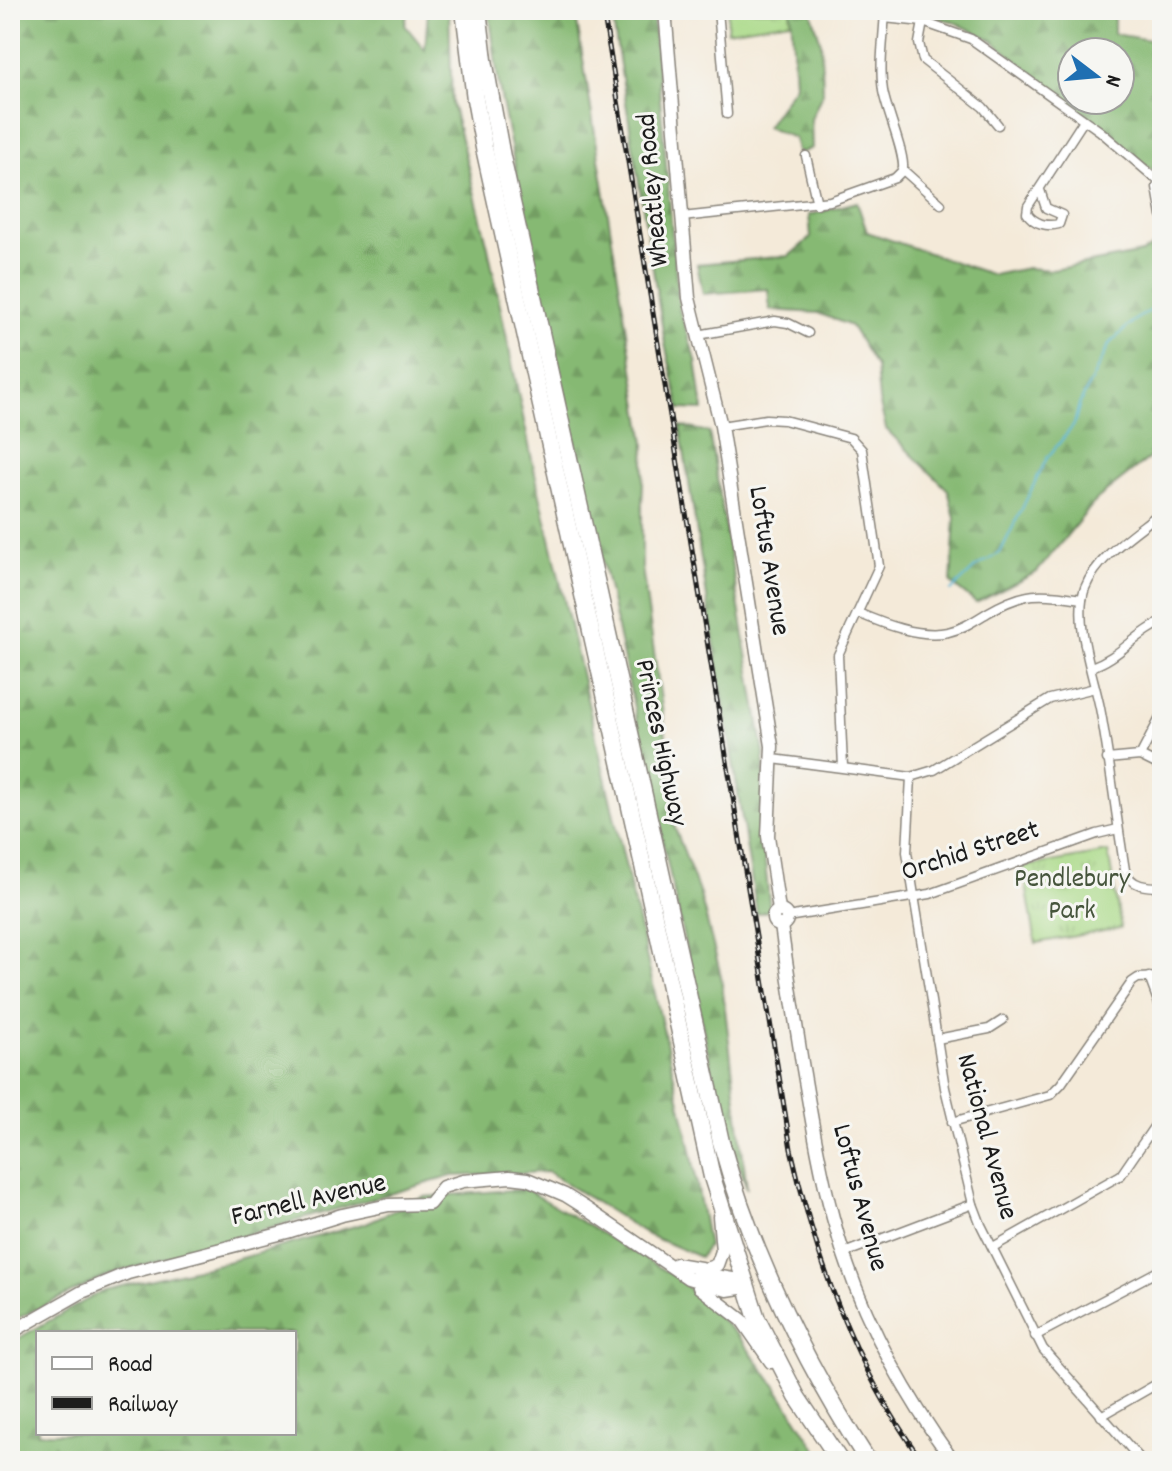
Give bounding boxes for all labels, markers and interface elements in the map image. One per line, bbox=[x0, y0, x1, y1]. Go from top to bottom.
north arrow bbox=[1056, 36, 1136, 116]
text: N bbox=[1095, 71, 1128, 90]
street label: Wheatley Road bbox=[628, 112, 682, 268]
street label: Loftus Avenue bbox=[735, 483, 799, 639]
street label: Princes Highway bbox=[622, 656, 696, 831]
street label: Orchid Street bbox=[897, 812, 1045, 894]
park label: Pendlebury Park bbox=[1014, 861, 1131, 933]
street label: National Avenue bbox=[944, 1049, 1026, 1225]
street label: Loftus Avenue bbox=[819, 1120, 897, 1276]
street label: Farnell Avenue bbox=[228, 1165, 390, 1239]
legend bbox=[36, 1331, 296, 1435]
text: Road bbox=[108, 1349, 153, 1383]
text: Railway bbox=[108, 1389, 179, 1423]

